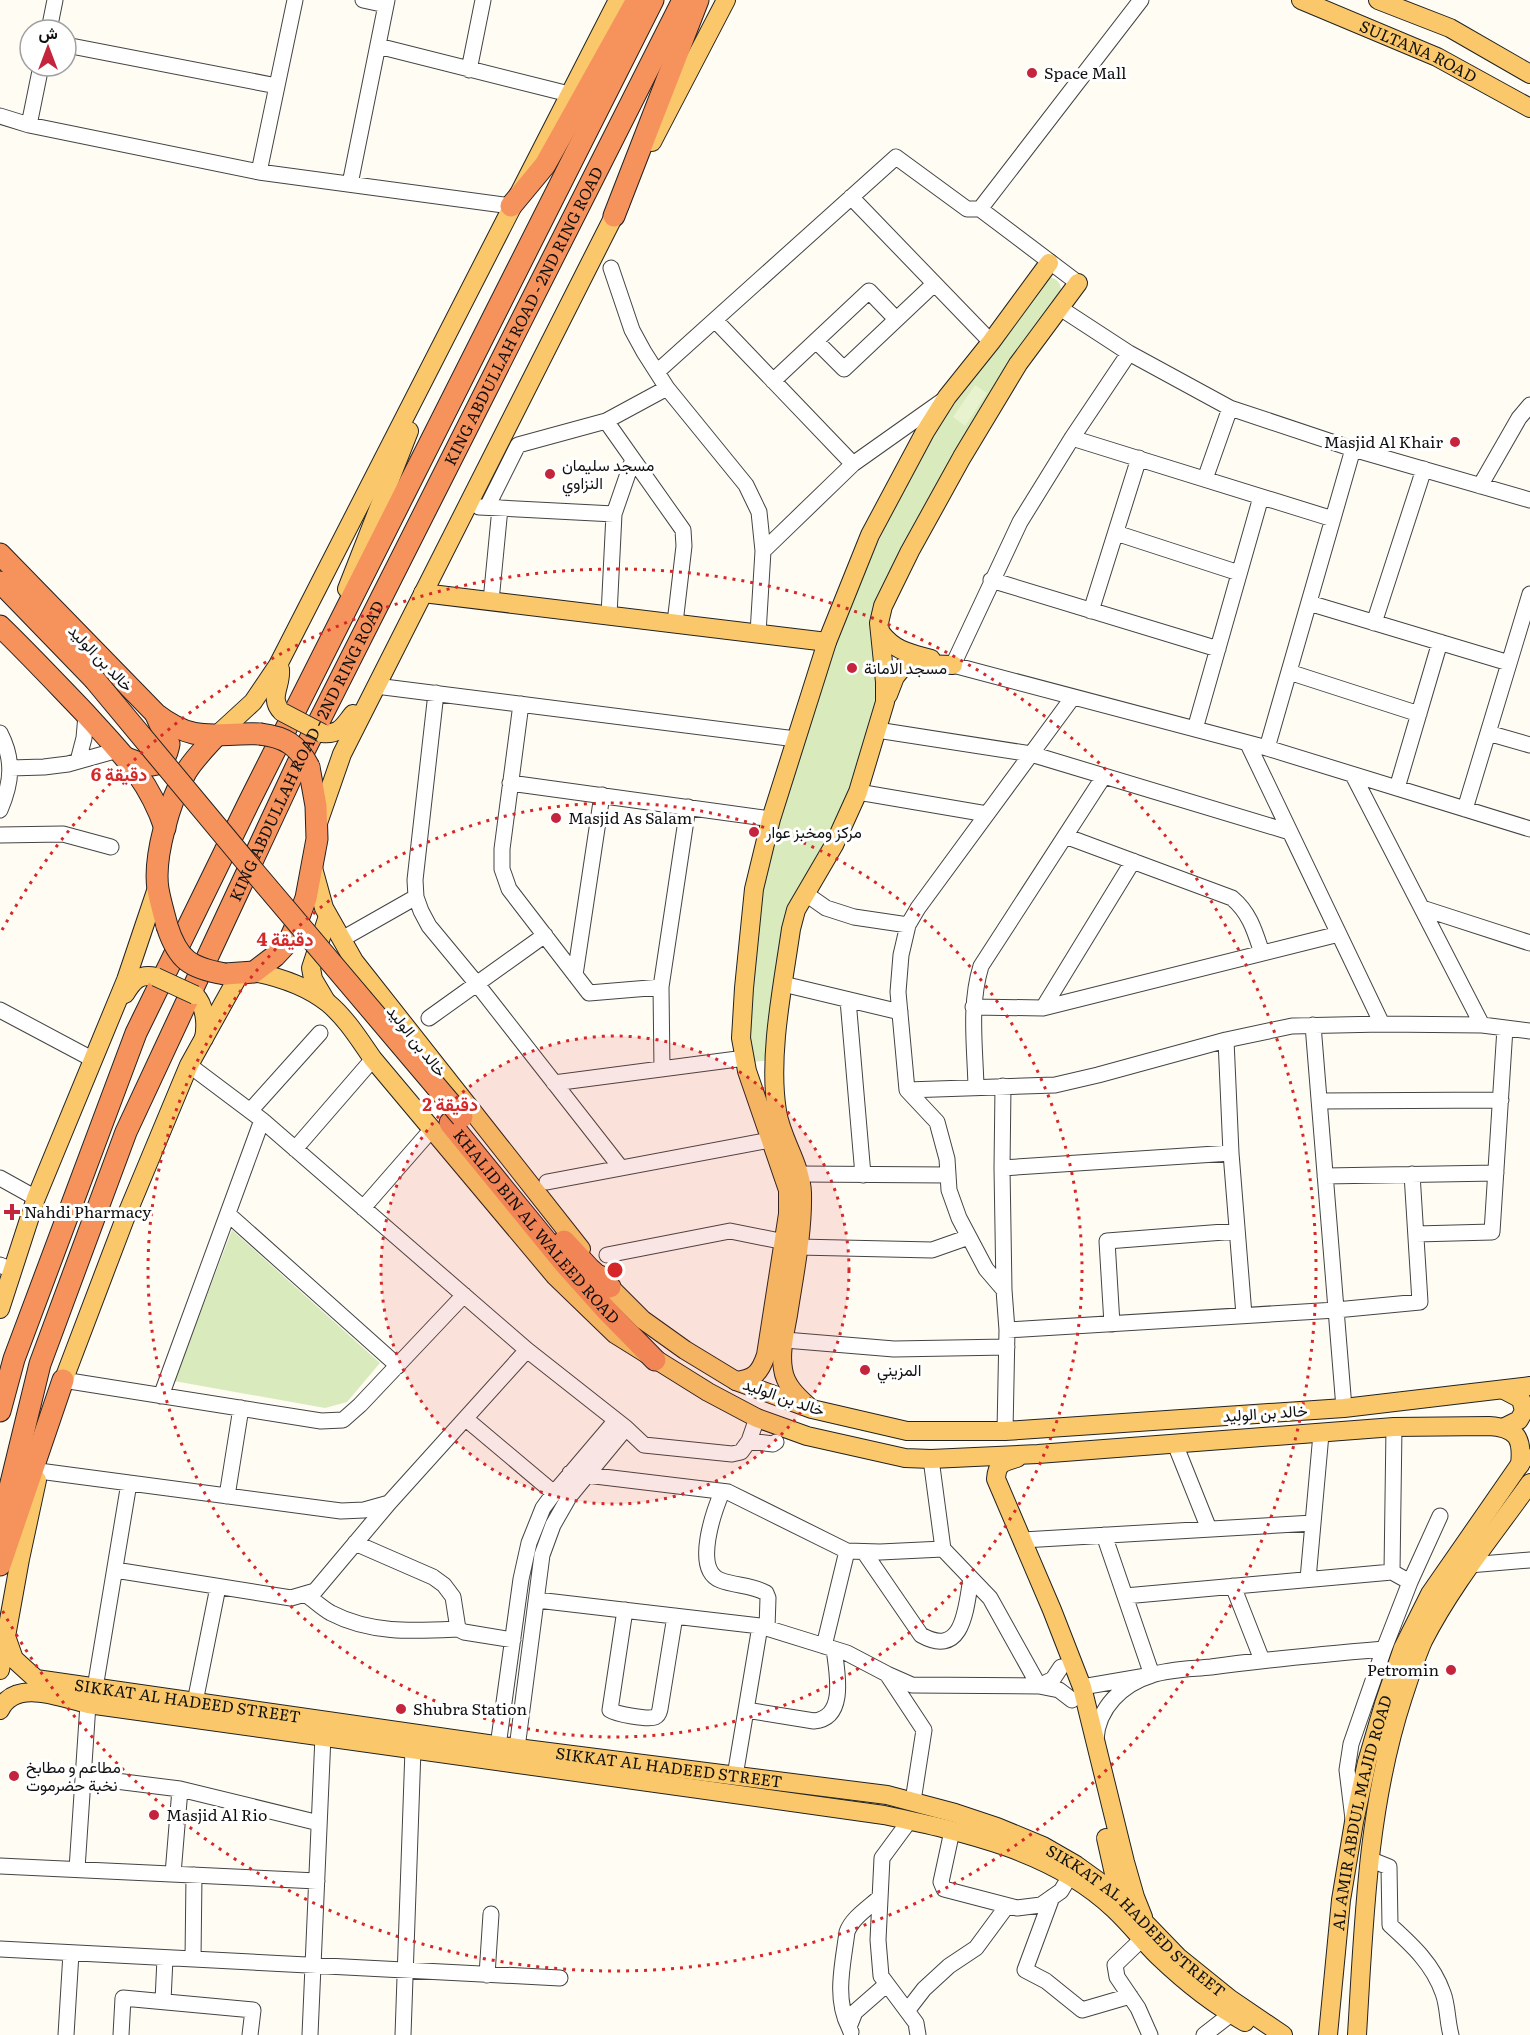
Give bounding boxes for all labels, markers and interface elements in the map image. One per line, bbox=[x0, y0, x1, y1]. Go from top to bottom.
street label: SULTANA ROAD bbox=[1356, 13, 1482, 88]
north arrow bbox=[18, 18, 78, 78]
text: ش bbox=[38, 20, 58, 44]
place label: Space Mall bbox=[1044, 60, 1126, 84]
marker: Space Mall bbox=[1025, 66, 1039, 80]
street label: KING ABDULLAH ROAD - 2ND RING ROAD bbox=[437, 162, 608, 469]
place label: Masjid Al Khair bbox=[1324, 429, 1443, 453]
marker: Masjid Al Khair bbox=[1448, 435, 1462, 449]
place label: مسجد سليمان النزاوي bbox=[562, 452, 654, 497]
marker: مسجد سليمان النزاوي bbox=[543, 467, 557, 481]
street label: KING ABDULLAH ROAD - 2ND RING ROAD bbox=[222, 596, 389, 905]
street label: خالد بن الوليد bbox=[64, 618, 140, 696]
place label: مسجد الامانة bbox=[864, 655, 947, 679]
marker: مسجد الامانة bbox=[845, 661, 859, 675]
text: 6 دقيقة bbox=[91, 760, 147, 787]
place label: Masjid As Salam bbox=[568, 805, 693, 829]
marker: Masjid As Salam bbox=[549, 811, 563, 825]
place label: مركز ومخبز عوار bbox=[765, 819, 862, 843]
marker: مركز ومخبز عوار bbox=[747, 825, 761, 839]
text: 4 دقيقة bbox=[257, 925, 313, 952]
street label: خالد بن الوليد bbox=[382, 999, 454, 1081]
text: 2 دقيقة bbox=[422, 1090, 478, 1117]
street label: KHALID BIN AL WALEED ROAD bbox=[448, 1123, 626, 1329]
place label: Nahdi Pharmacy bbox=[24, 1199, 152, 1223]
marker: Nahdi Pharmacy bbox=[5, 1205, 19, 1219]
centre of rings bbox=[605, 1260, 625, 1280]
place label: المزيني bbox=[877, 1357, 921, 1384]
marker: المزيني bbox=[858, 1363, 872, 1377]
street label: خالد بن الوليد bbox=[740, 1371, 829, 1421]
street label: خالد بن الوليد bbox=[1222, 1397, 1308, 1427]
place label: Petromin bbox=[1367, 1657, 1439, 1681]
marker: Petromin bbox=[1444, 1663, 1458, 1677]
street label: SIKKAT AL HADEED STREET bbox=[73, 1672, 303, 1728]
street label: AL AMIR ABDUL MAJID ROAD bbox=[1325, 1692, 1397, 1932]
place label: Shubra Station bbox=[413, 1696, 527, 1720]
marker: Shubra Station bbox=[394, 1702, 408, 1716]
street label: SIKKAT AL HADEED STREET bbox=[554, 1740, 784, 1793]
place label: مطاعم و مطابخ نخبة حضرموت bbox=[26, 1754, 121, 1796]
marker: مطاعم و مطابخ نخبة حضرموت bbox=[7, 1769, 21, 1783]
place label: Masjid Al Rio bbox=[166, 1802, 267, 1826]
marker: Masjid Al Rio bbox=[147, 1808, 161, 1822]
street label: SIKKAT AL HADEED STREET bbox=[1042, 1838, 1231, 2002]

